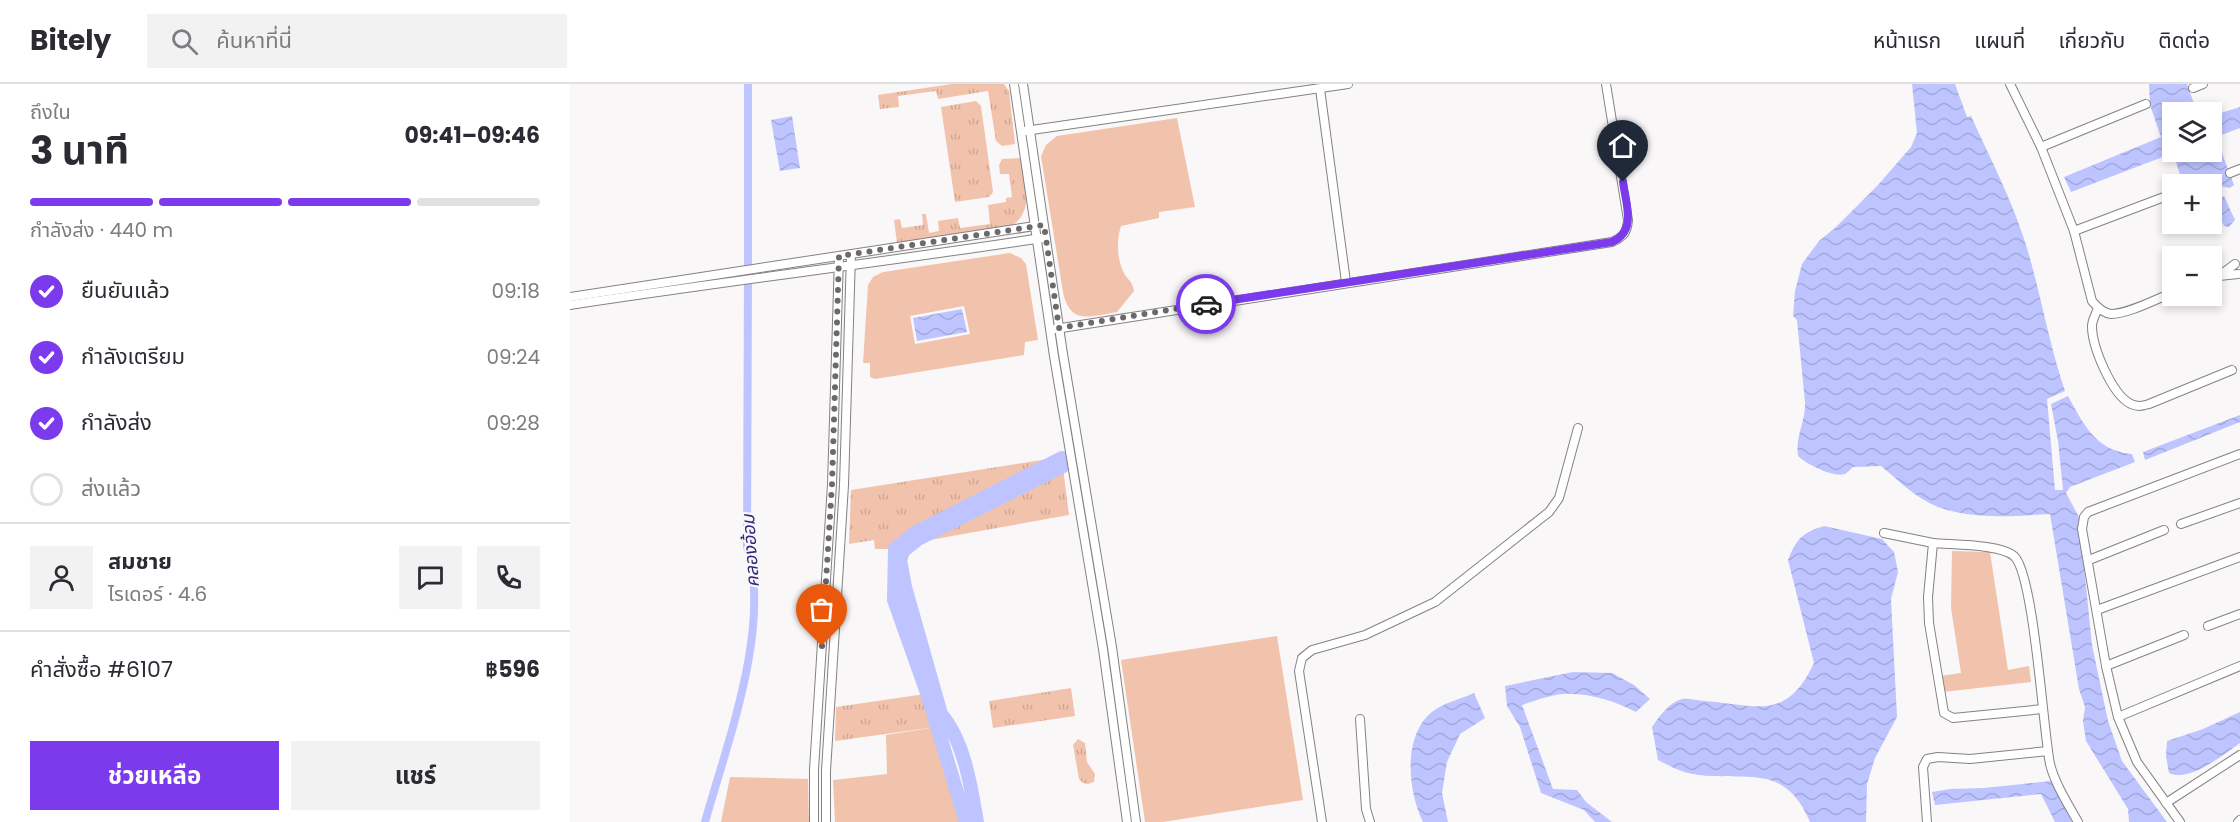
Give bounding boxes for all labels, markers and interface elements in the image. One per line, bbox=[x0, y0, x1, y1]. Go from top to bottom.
search box bbox=[147, 14, 567, 68]
text: Bitely bbox=[30, 21, 111, 60]
icon: search bbox=[168, 25, 201, 58]
text: ค้นหาที่นี่ bbox=[216, 25, 292, 56]
text: หน้าแรก bbox=[1873, 26, 1941, 55]
text: แผนที่ bbox=[1974, 26, 2025, 55]
text: เกี่ยวกับ bbox=[2058, 26, 2125, 55]
text: ติดต่อ bbox=[2158, 26, 2210, 55]
text: ถึงใน bbox=[30, 98, 71, 126]
map controls bbox=[2162, 102, 2222, 306]
button: layers bbox=[2162, 102, 2222, 162]
text: 09:41–09:46 bbox=[404, 120, 540, 151]
pin bbox=[1597, 120, 1648, 182]
text: 3 นาที bbox=[30, 123, 129, 178]
icon: home bbox=[1606, 129, 1639, 162]
button: + bbox=[2162, 174, 2222, 234]
text: กำลังส่ง · 440 m bbox=[30, 216, 173, 244]
button: − bbox=[2162, 246, 2222, 306]
courier bbox=[1176, 274, 1236, 334]
icon: check bbox=[30, 275, 63, 308]
text: ยืนยันแล้ว bbox=[81, 275, 170, 306]
text: 09:18 bbox=[492, 277, 540, 305]
icon: car bbox=[1190, 288, 1223, 321]
icon: check bbox=[30, 341, 63, 374]
text: กำลังเตรียม bbox=[81, 341, 185, 372]
text: 09:24 bbox=[487, 343, 540, 371]
icon: check bbox=[30, 407, 63, 440]
text: กำลังส่ง bbox=[81, 407, 152, 438]
text: 09:28 bbox=[486, 409, 540, 437]
text: ส่งแล้ว bbox=[81, 473, 141, 504]
water label: คลองอ้อม bbox=[735, 512, 765, 588]
button: person bbox=[30, 546, 93, 609]
text: สมชาย bbox=[108, 546, 172, 577]
button: chat bbox=[399, 546, 462, 609]
button: phone bbox=[477, 546, 540, 609]
text: ไรเดอร์ · 4.6 bbox=[108, 580, 207, 608]
pin bbox=[796, 584, 847, 646]
icon: bag bbox=[805, 593, 838, 626]
text: คำสั่งซื้อ #6107 bbox=[30, 654, 173, 685]
text: ฿596 bbox=[485, 654, 540, 685]
button: ช่วยเหลือ bbox=[30, 741, 279, 810]
button: แชร์ bbox=[291, 741, 540, 810]

